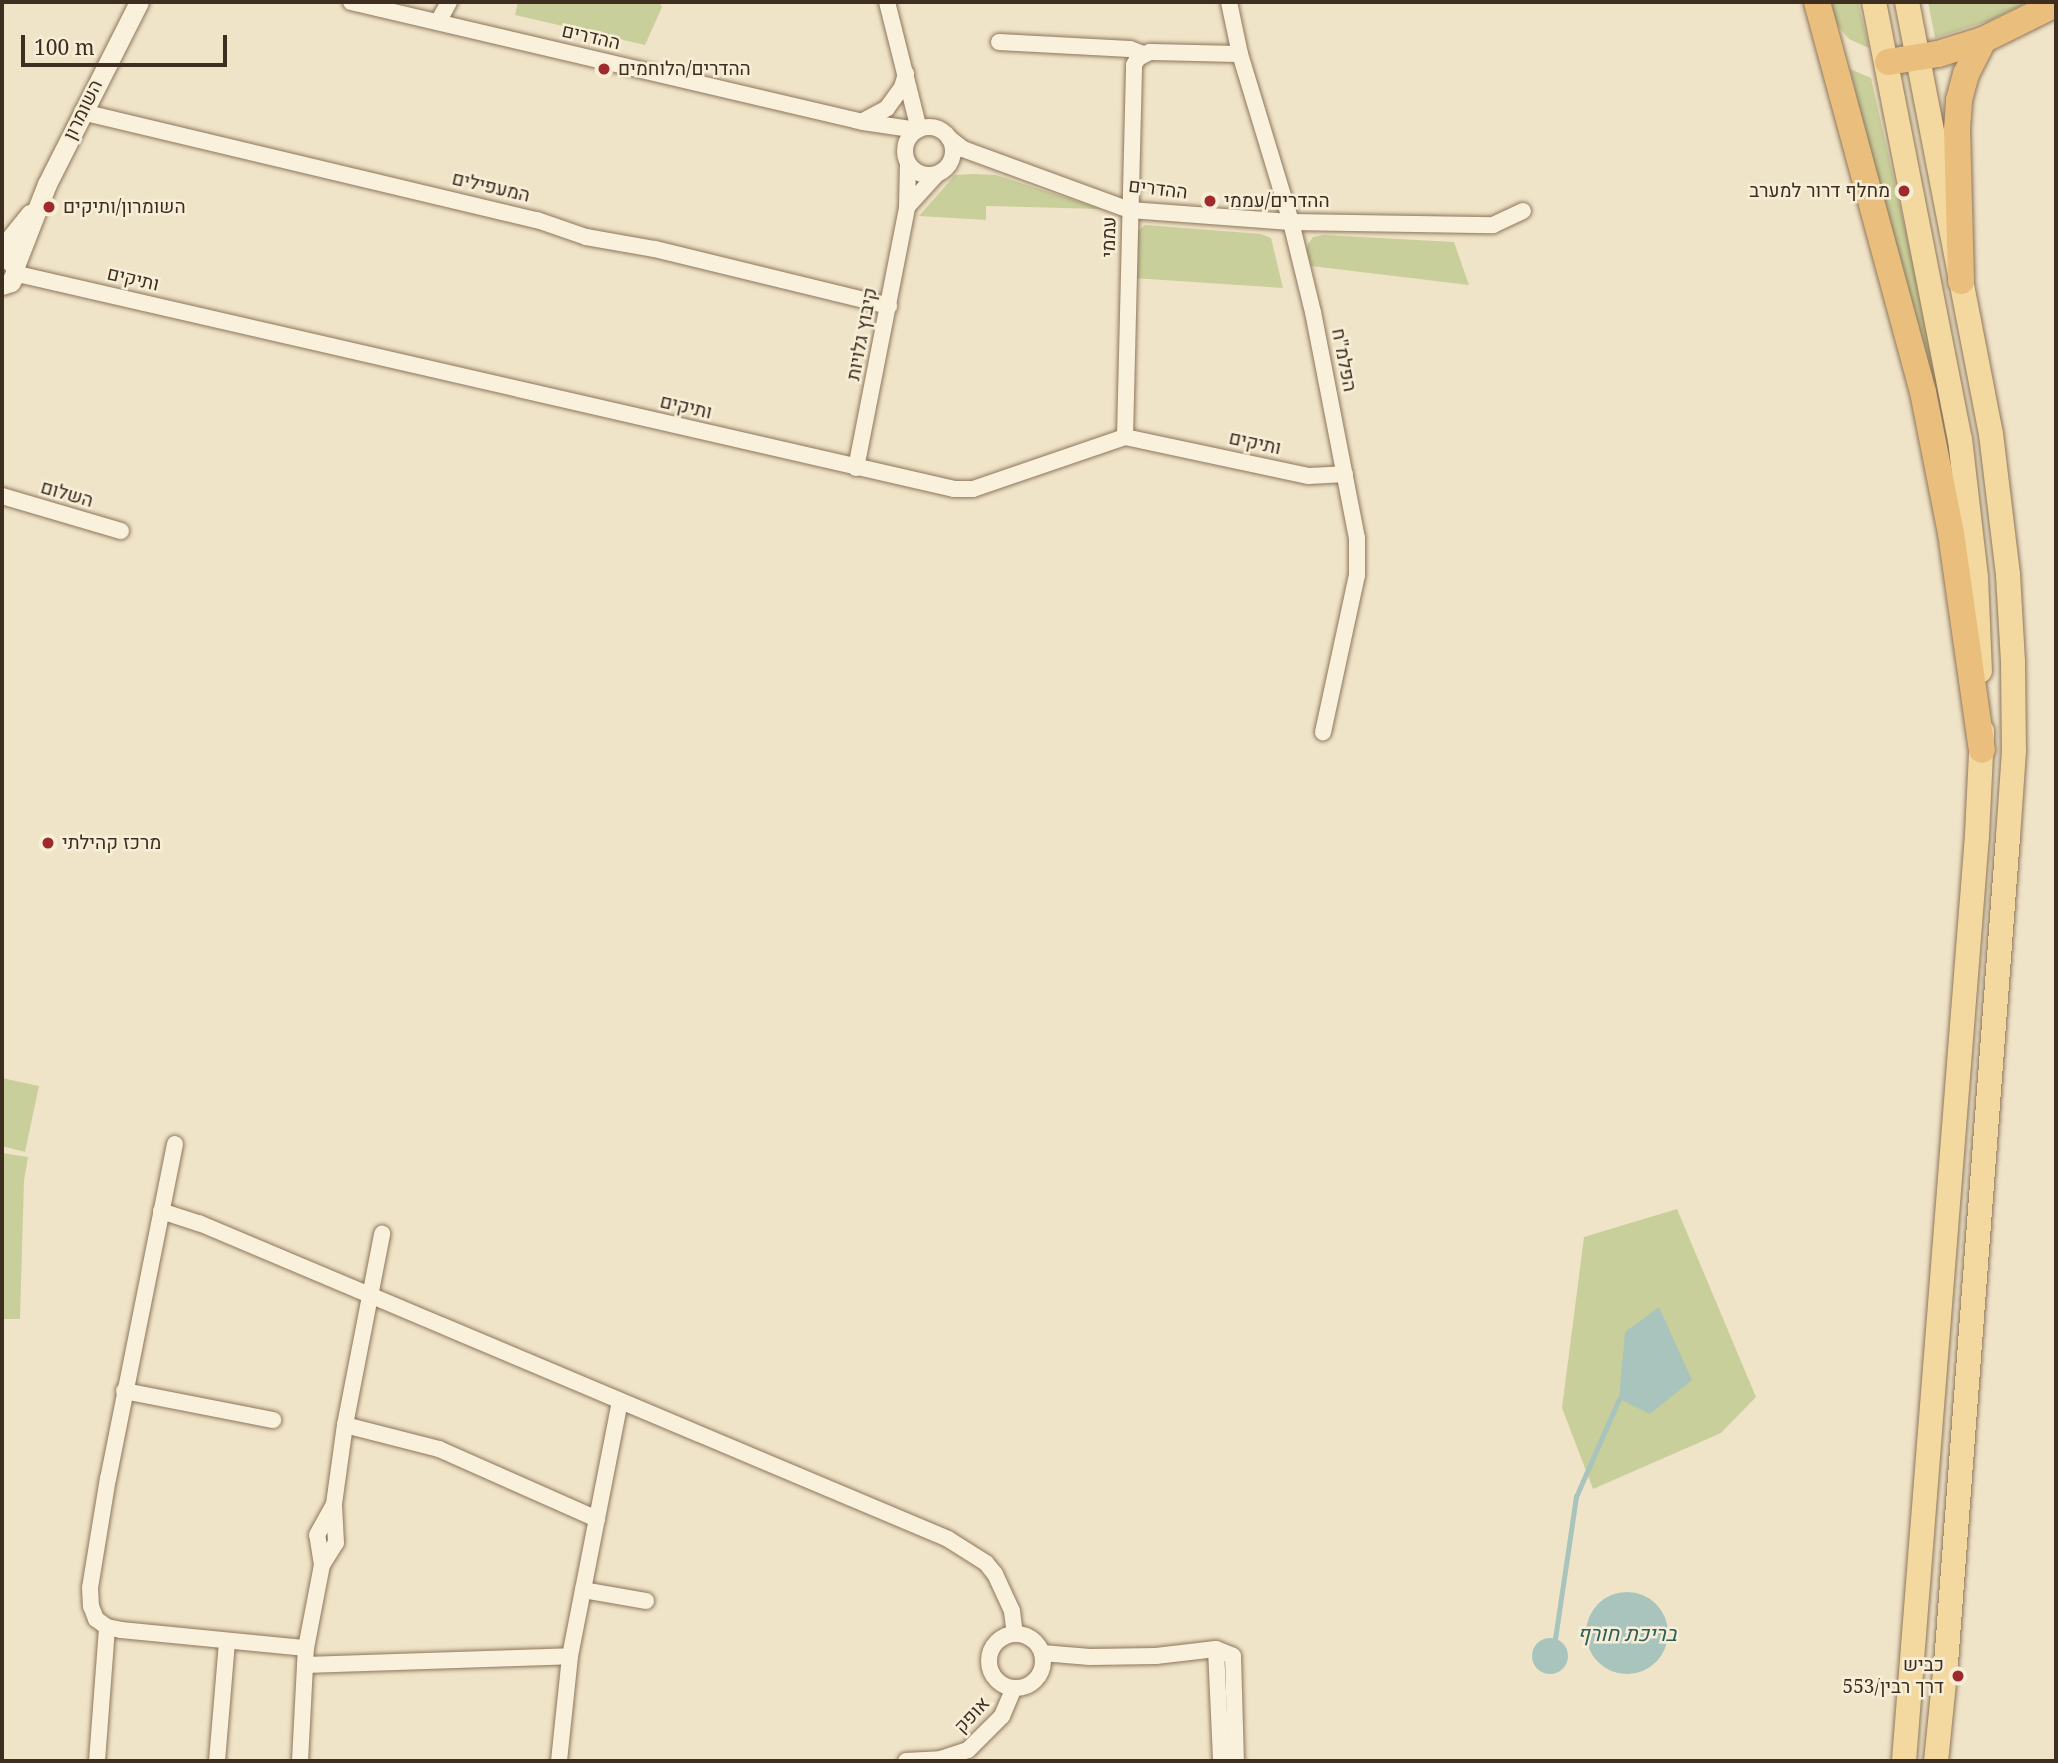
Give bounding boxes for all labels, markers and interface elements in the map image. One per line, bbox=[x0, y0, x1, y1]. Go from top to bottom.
street label: ההדרים bbox=[560, 19, 622, 55]
scale bar bbox=[24, 21, 231, 65]
text: 100 m bbox=[34, 33, 95, 61]
place label: ההדרים/הלוחמים bbox=[618, 58, 751, 80]
marker: ההדרים/הלוחמים bbox=[596, 61, 612, 77]
street label: השומרון bbox=[59, 76, 107, 144]
street label: המעפילים bbox=[450, 167, 532, 207]
street label: ההדרים bbox=[1127, 174, 1189, 204]
place label: מחלף דרור למערב bbox=[1749, 180, 1890, 202]
marker: מחלף דרור למערב bbox=[1896, 183, 1912, 199]
place label: ההדרים/עממי bbox=[1224, 190, 1330, 212]
marker: ההדרים/עממי bbox=[1202, 193, 1218, 209]
place label: השומרון/ותיקים bbox=[63, 196, 186, 218]
marker: השומרון/ותיקים bbox=[41, 199, 57, 215]
street label: עממי bbox=[1097, 216, 1121, 258]
street label: ותיקים bbox=[105, 262, 161, 296]
street label: קיבוץ גלויות bbox=[842, 286, 882, 382]
street label: הפלמ"ח bbox=[1327, 326, 1361, 394]
street label: ותיקים bbox=[658, 390, 714, 424]
street label: ותיקים bbox=[1227, 426, 1283, 460]
street label: השלום bbox=[38, 476, 96, 512]
place label: מרכז קהילתי bbox=[62, 832, 161, 854]
marker: מרכז קהילתי bbox=[40, 835, 56, 851]
water label: בריכת חורף bbox=[1577, 1620, 1677, 1646]
place label: כביש 553/דרך רבין bbox=[1843, 1654, 1944, 1698]
marker: כביש 553/דרך רבין bbox=[1950, 1668, 1966, 1684]
street label: אופק bbox=[950, 1692, 994, 1738]

